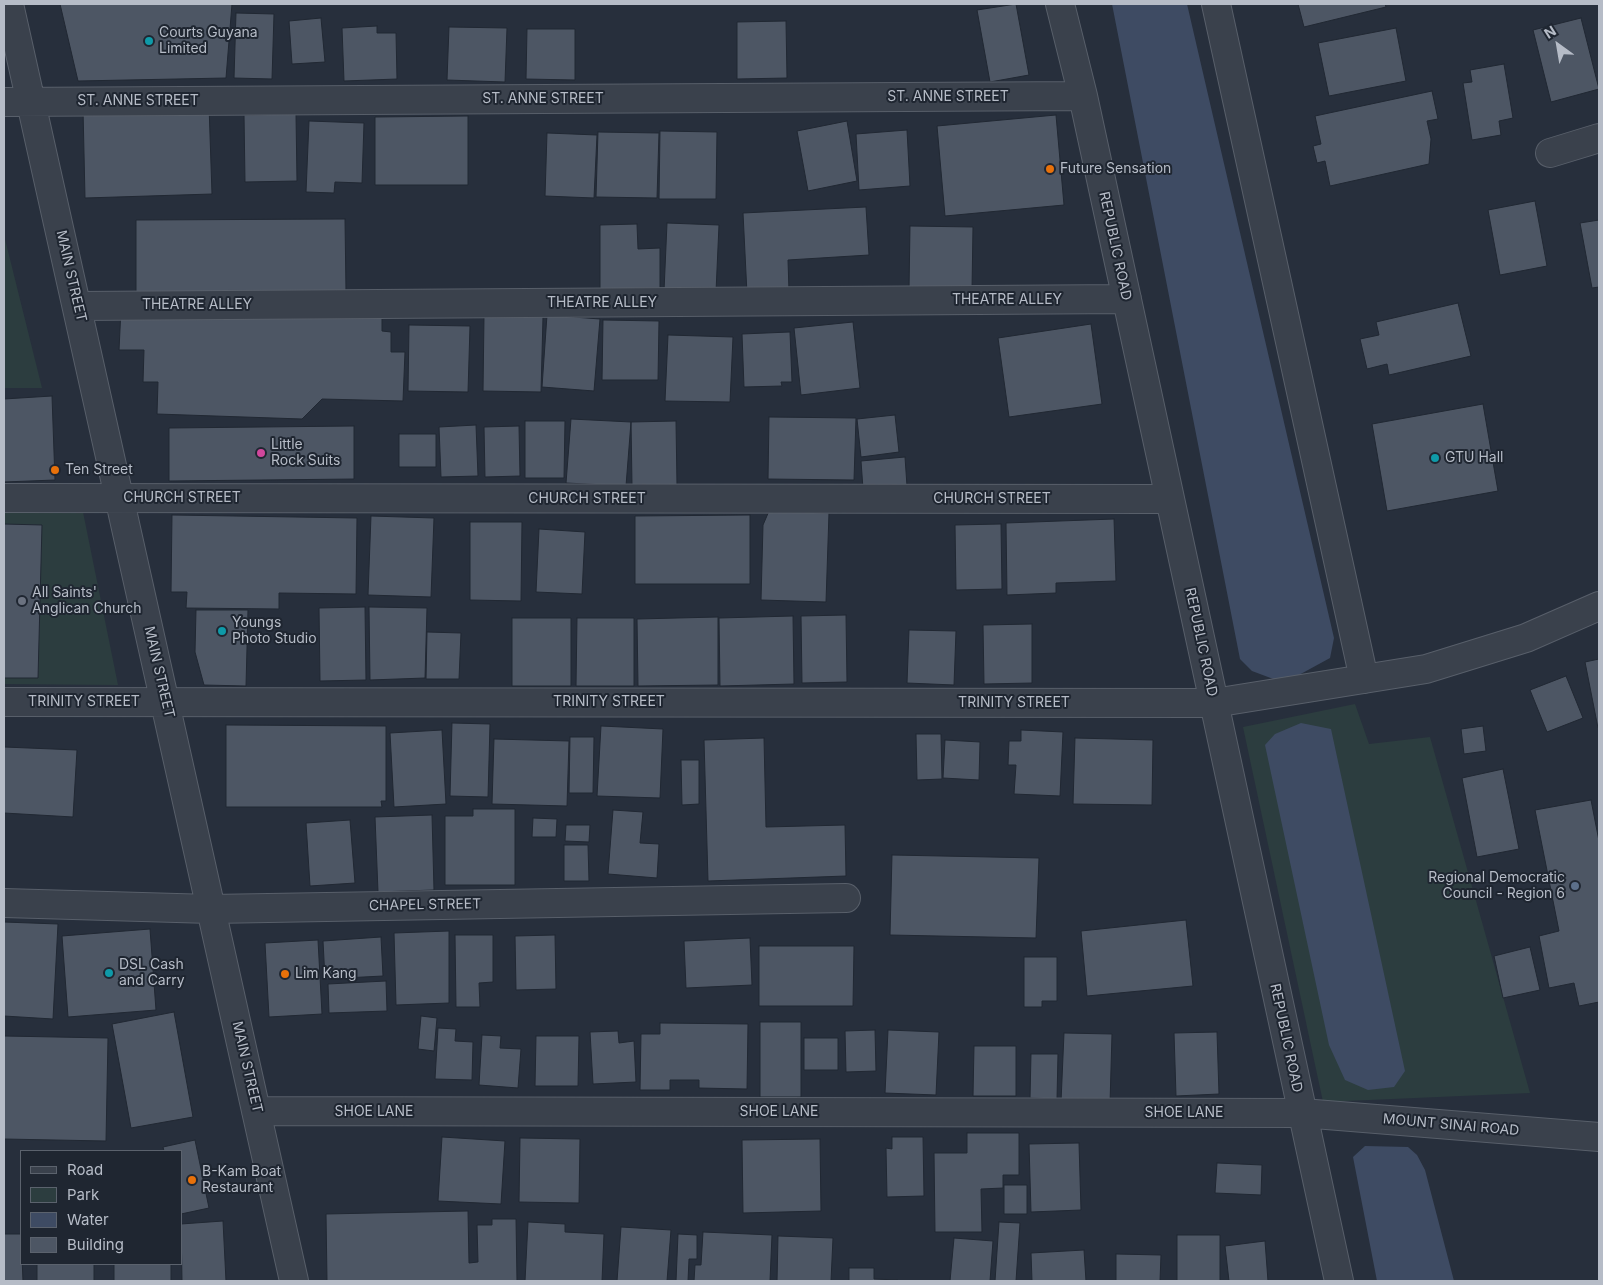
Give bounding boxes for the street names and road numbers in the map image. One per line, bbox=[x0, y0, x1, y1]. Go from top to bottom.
street label: ST. ANNE STREET bbox=[887, 89, 1009, 105]
street label: ST. ANNE STREET bbox=[482, 91, 604, 107]
street label: ST. ANNE STREET bbox=[77, 93, 199, 109]
street label: REPUBLIC ROAD bbox=[1095, 190, 1135, 302]
street label: MAIN STREET bbox=[52, 229, 90, 323]
street label: THEATRE ALLEY bbox=[952, 292, 1062, 308]
street label: THEATRE ALLEY bbox=[547, 295, 657, 311]
street label: THEATRE ALLEY bbox=[142, 297, 252, 313]
street label: CHURCH STREET bbox=[123, 490, 241, 506]
street label: CHURCH STREET bbox=[528, 491, 646, 507]
street label: CHURCH STREET bbox=[933, 491, 1051, 507]
street label: REPUBLIC ROAD bbox=[1181, 586, 1221, 698]
street label: MAIN STREET bbox=[140, 625, 178, 719]
street label: TRINITY STREET bbox=[28, 694, 140, 710]
street label: TRINITY STREET bbox=[553, 694, 665, 710]
street label: TRINITY STREET bbox=[958, 695, 1070, 711]
street label: CHAPEL STREET bbox=[369, 896, 481, 914]
street label: REPUBLIC ROAD bbox=[1266, 982, 1306, 1094]
street label: MAIN STREET bbox=[228, 1020, 266, 1114]
street label: SHOE LANE bbox=[335, 1104, 413, 1120]
street label: SHOE LANE bbox=[740, 1104, 818, 1120]
street label: SHOE LANE bbox=[1145, 1105, 1223, 1121]
street label: MOUNT SINAI ROAD bbox=[1382, 1111, 1520, 1139]

